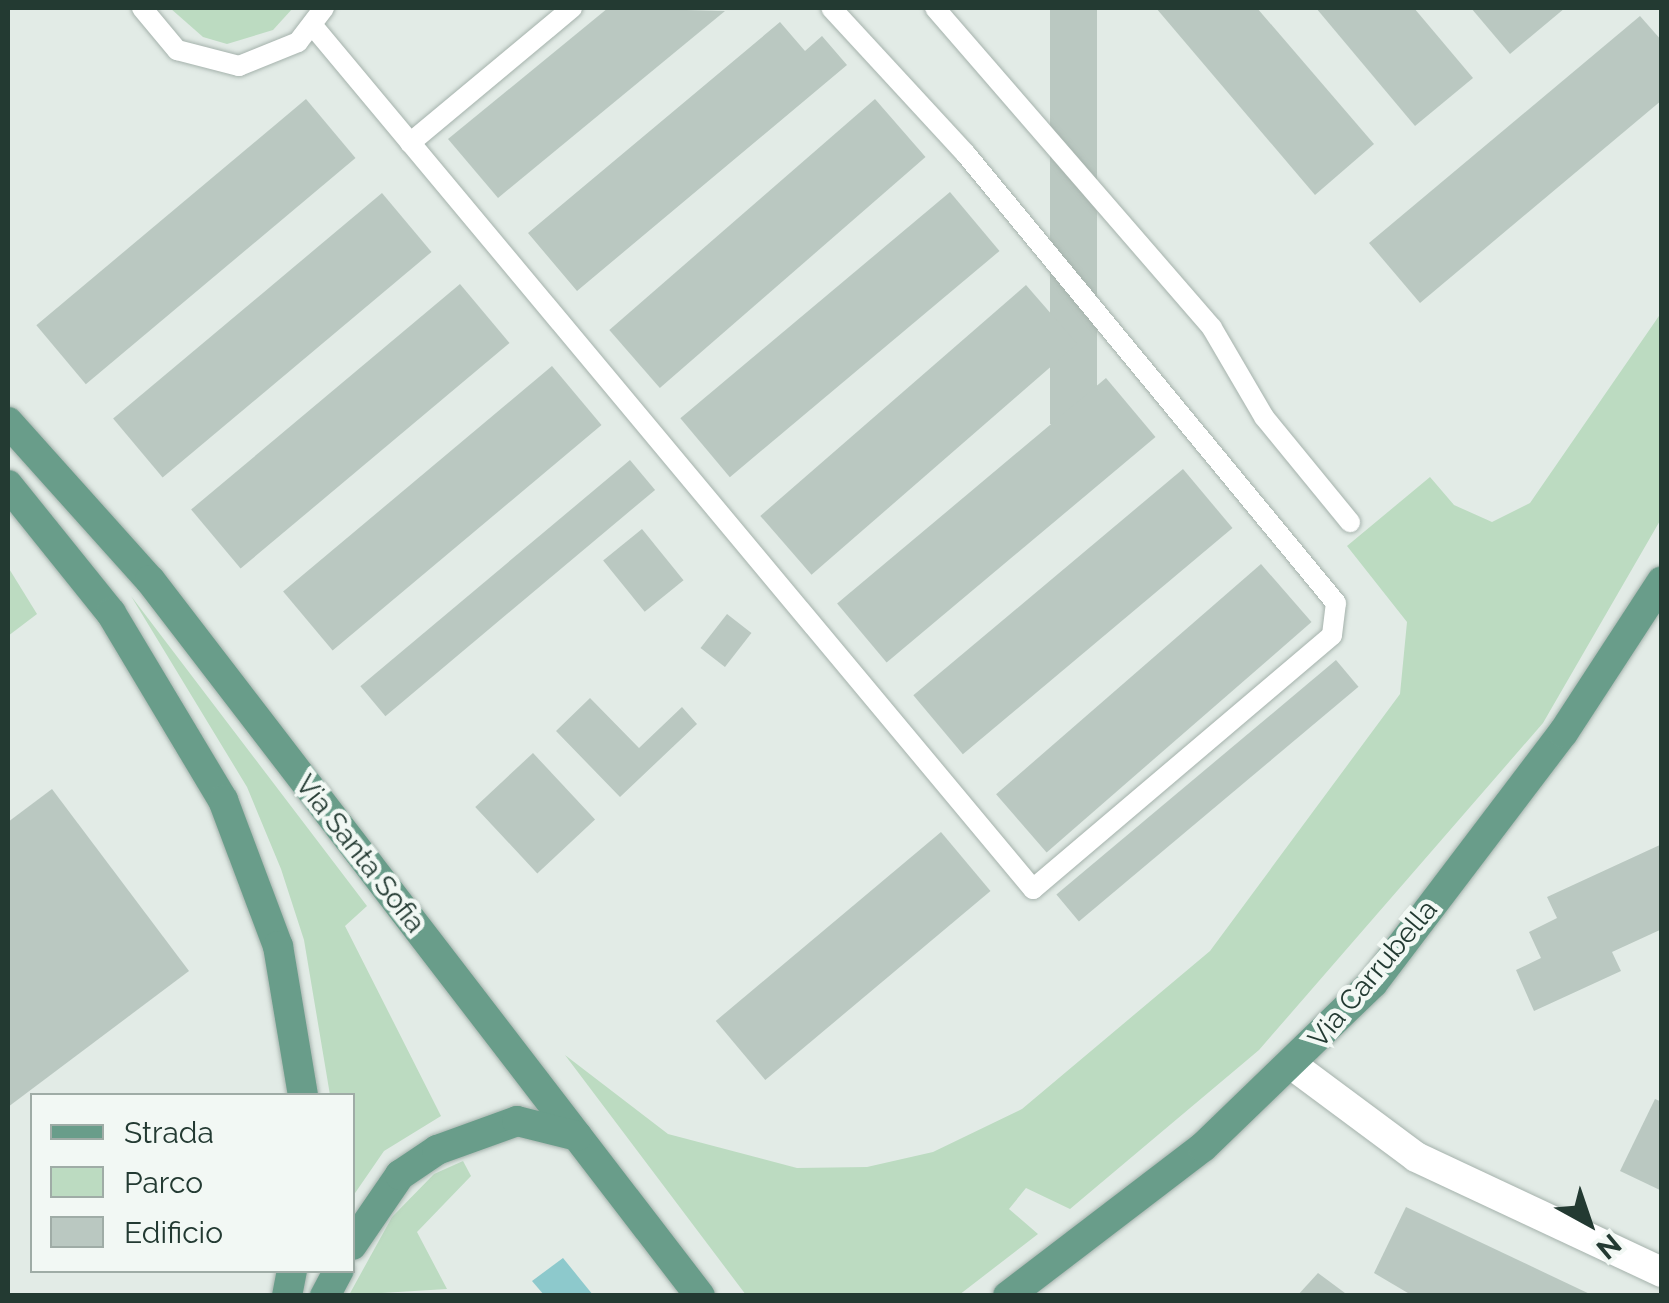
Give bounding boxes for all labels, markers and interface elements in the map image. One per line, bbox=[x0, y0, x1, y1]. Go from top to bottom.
street label: Via Santa Sofia bbox=[288, 769, 432, 939]
street label: Via Carrubella bbox=[1301, 893, 1445, 1055]
legend bbox=[30, 1093, 355, 1273]
text: Strada bbox=[124, 1115, 214, 1150]
text: Parco bbox=[124, 1165, 203, 1200]
north arrow bbox=[1539, 1173, 1639, 1273]
text: Edificio bbox=[124, 1215, 223, 1250]
text: N bbox=[1590, 1227, 1627, 1266]

